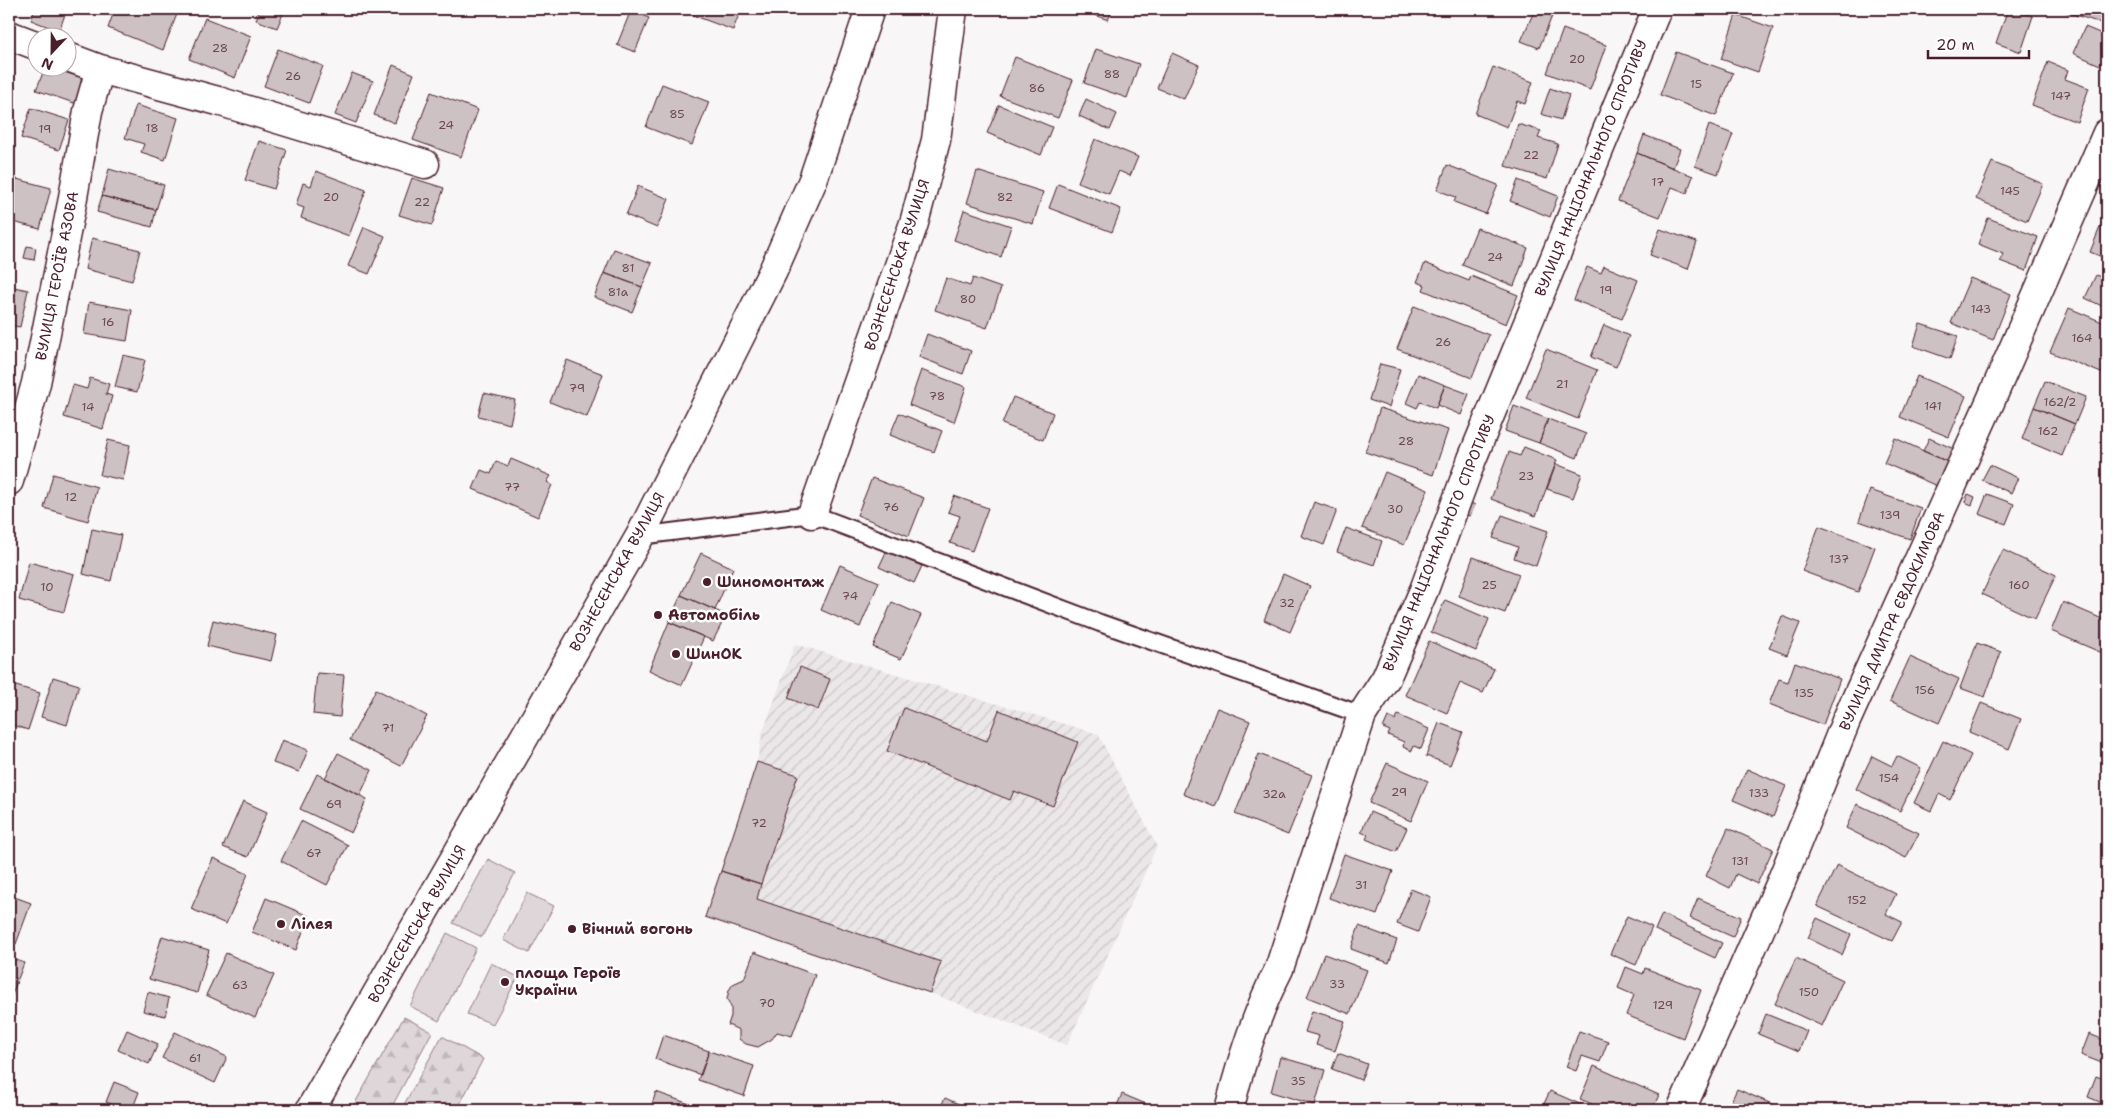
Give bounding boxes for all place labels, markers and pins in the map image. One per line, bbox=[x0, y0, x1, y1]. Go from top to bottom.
place label: Шиномонтаж bbox=[717, 572, 825, 592]
marker: Шиномонтаж bbox=[701, 576, 713, 588]
place label: Автомобіль bbox=[668, 605, 760, 625]
marker: Автомобіль bbox=[652, 609, 664, 621]
place label: ШинОК bbox=[686, 644, 743, 664]
marker: ШинОК bbox=[670, 648, 682, 660]
place label: Лілея bbox=[291, 914, 333, 934]
marker: Лілея bbox=[275, 918, 287, 930]
place label: Вічний вогонь bbox=[582, 919, 693, 939]
marker: Вічний вогонь bbox=[566, 923, 578, 935]
place label: площа Героїв України bbox=[515, 963, 621, 1000]
marker: площа Героїв України bbox=[499, 976, 511, 988]

